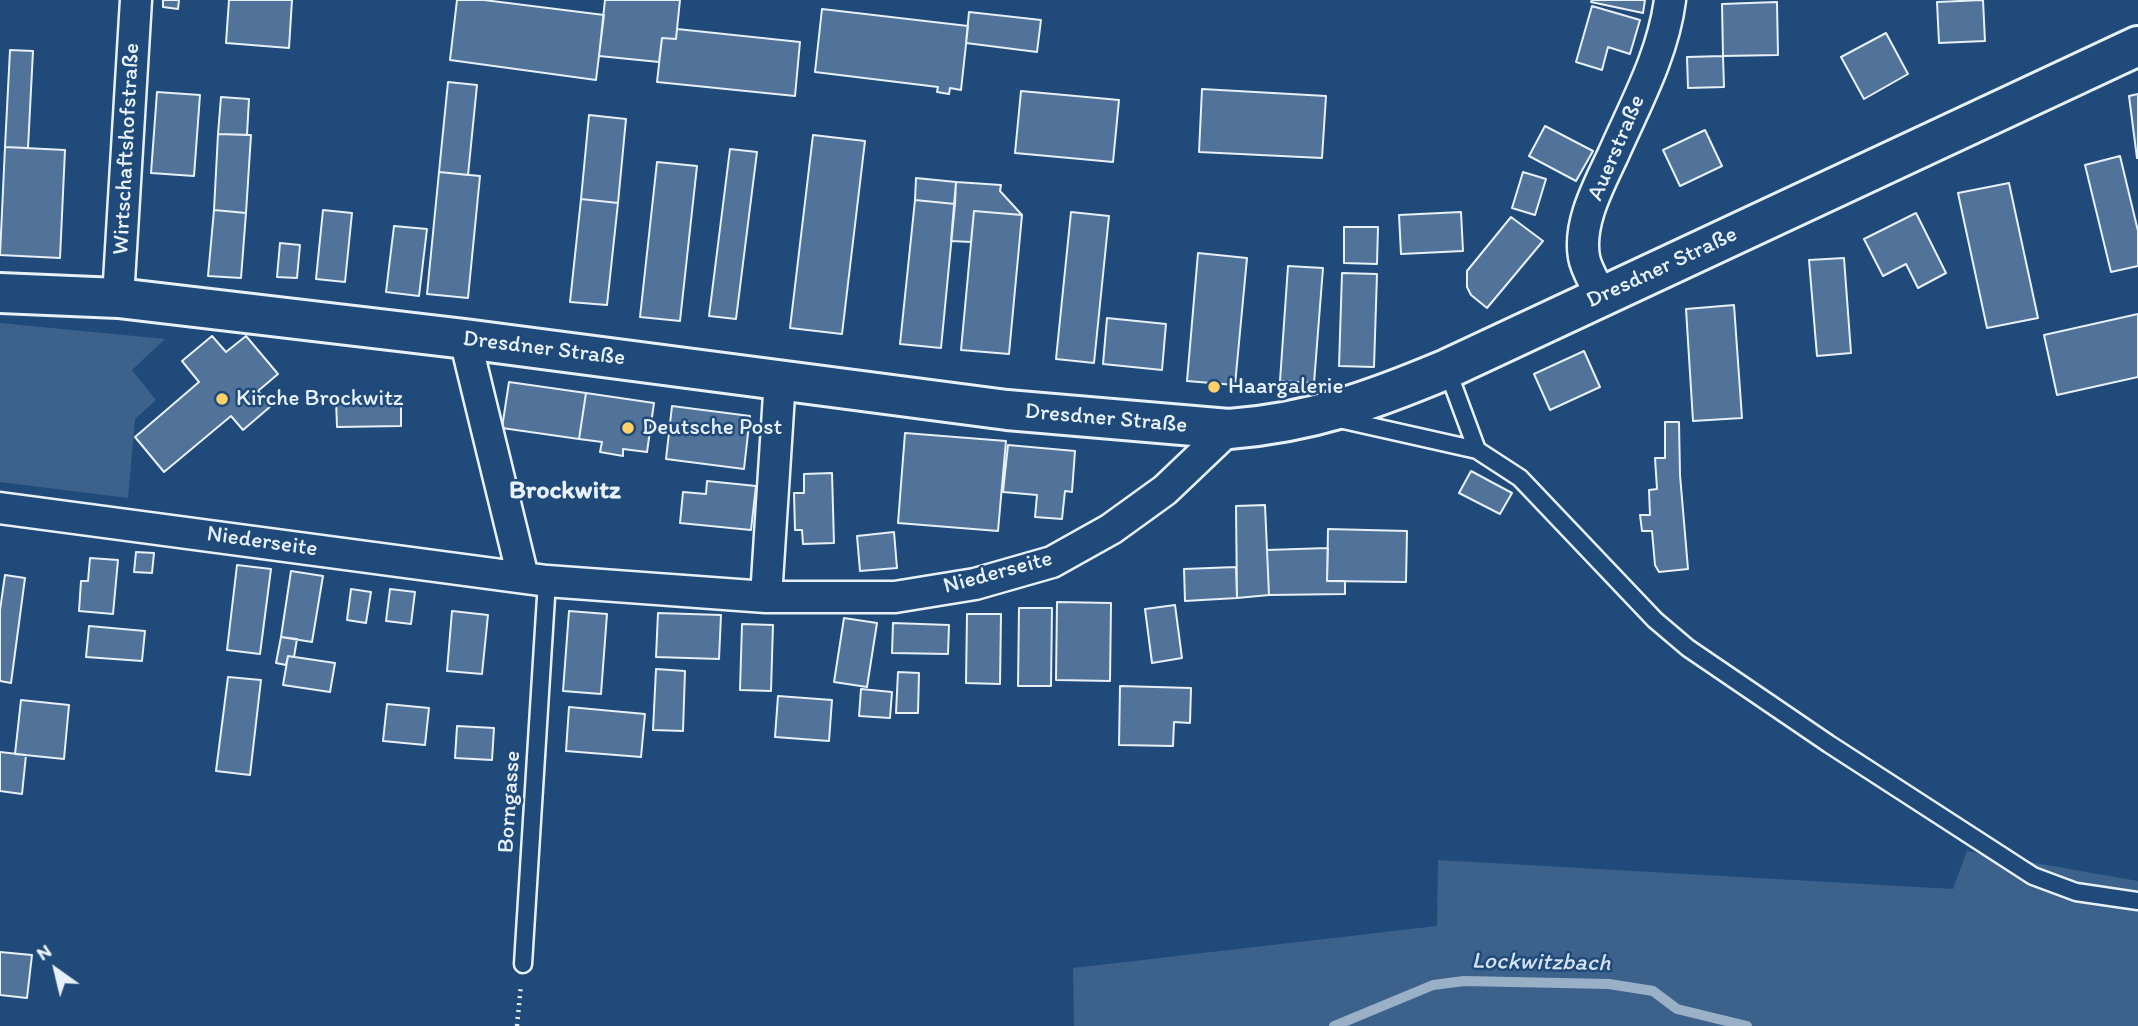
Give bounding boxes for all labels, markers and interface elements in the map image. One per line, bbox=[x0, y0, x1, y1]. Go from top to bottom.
street label: Wirtschaftshofstraße bbox=[108, 42, 146, 256]
street label: Auerstraße bbox=[1582, 91, 1652, 205]
street label: Dresdner Straße bbox=[1582, 221, 1742, 315]
street label: Dresdner Straße bbox=[461, 325, 627, 373]
place label: Haargalerie bbox=[1228, 373, 1344, 401]
marker: Haargalerie bbox=[1206, 379, 1222, 395]
place label: Kirche Brockwitz bbox=[236, 385, 403, 413]
marker: Kirche Brockwitz bbox=[214, 391, 230, 407]
street label: Dresdner Straße bbox=[1024, 398, 1188, 440]
place label: Deutsche Post bbox=[642, 414, 782, 442]
marker: Deutsche Post bbox=[620, 420, 636, 436]
district label: Brockwitz bbox=[509, 475, 621, 507]
street label: Niederseite bbox=[205, 521, 319, 563]
street label: Niederseite bbox=[940, 545, 1056, 601]
street label: Borngasse bbox=[493, 750, 527, 854]
north arrow bbox=[21, 935, 91, 1005]
text: N bbox=[32, 939, 56, 965]
water label: Lockwitzbach bbox=[1471, 947, 1611, 979]

